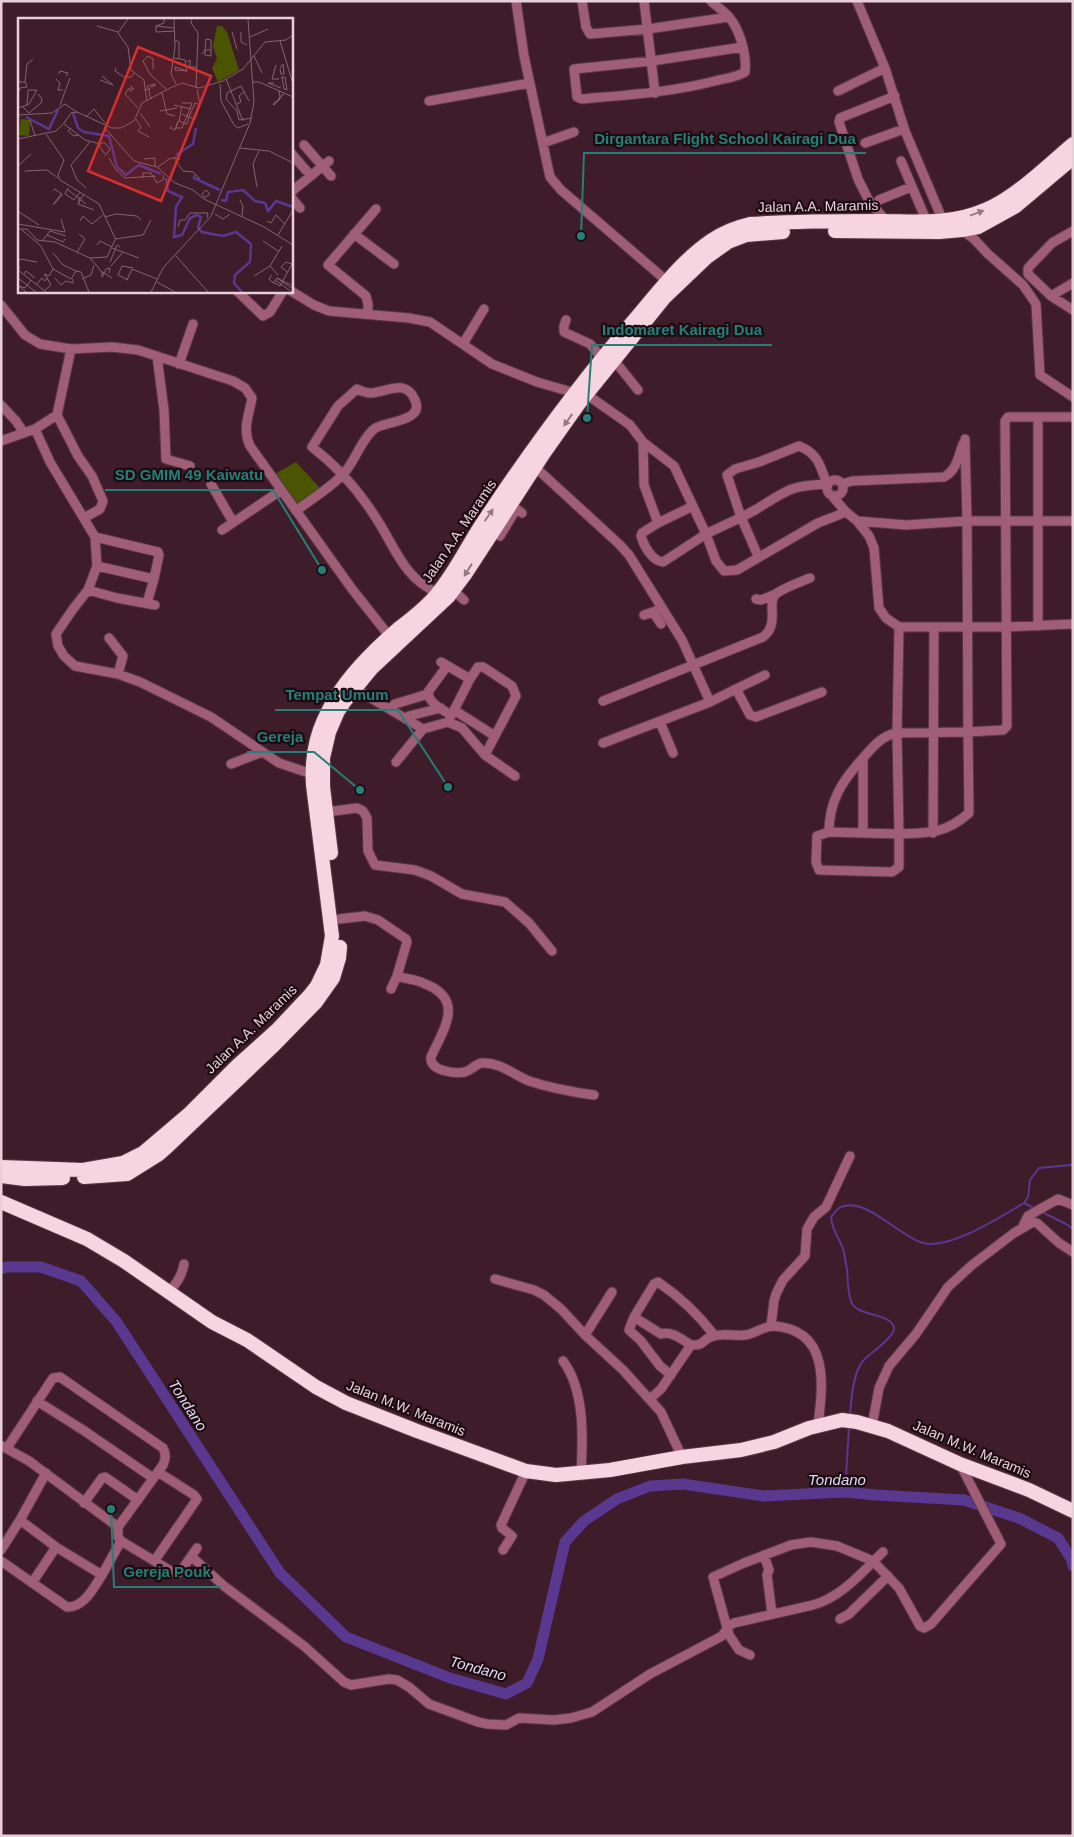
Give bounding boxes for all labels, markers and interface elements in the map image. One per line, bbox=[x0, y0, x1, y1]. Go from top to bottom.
inset map bbox=[18, 18, 292, 292]
callout: Dirgantara Flight School Kairagi Dua bbox=[584, 123, 866, 153]
text: Dirgantara Flight School Kairagi Dua bbox=[594, 130, 857, 147]
street label: Jalan A.A. Maramis bbox=[758, 197, 878, 215]
one-way arrow bbox=[970, 209, 985, 217]
callout: Indomaret Kairagi Dua bbox=[592, 315, 772, 345]
text: Indomaret Kairagi Dua bbox=[602, 321, 763, 338]
one-way arrow bbox=[563, 413, 573, 427]
callout: SD GMIM 49 Kaiwatu bbox=[105, 460, 273, 490]
text: SD GMIM 49 Kaiwatu bbox=[115, 466, 263, 483]
street label: Jalan A.A. Maramis bbox=[419, 477, 499, 585]
one-way arrow bbox=[484, 508, 494, 522]
one-way arrow bbox=[463, 563, 472, 576]
callout: Tempat Umum bbox=[275, 680, 398, 710]
text: Tempat Umum bbox=[285, 686, 389, 703]
callout: Gereja bbox=[247, 722, 314, 752]
text: Gereja bbox=[257, 728, 304, 745]
street label: Jalan A.A. Maramis bbox=[202, 981, 300, 1077]
water label: Tondano bbox=[165, 1376, 211, 1434]
street label: Jalan M.W. Maramis bbox=[344, 1377, 468, 1439]
street label: Jalan M.W. Maramis bbox=[911, 1417, 1033, 1481]
water label: Tondano bbox=[808, 1471, 866, 1488]
callout: Gereja Pouk bbox=[114, 1557, 221, 1587]
text: Gereja Pouk bbox=[123, 1563, 211, 1580]
water label: Tondano bbox=[448, 1652, 508, 1684]

